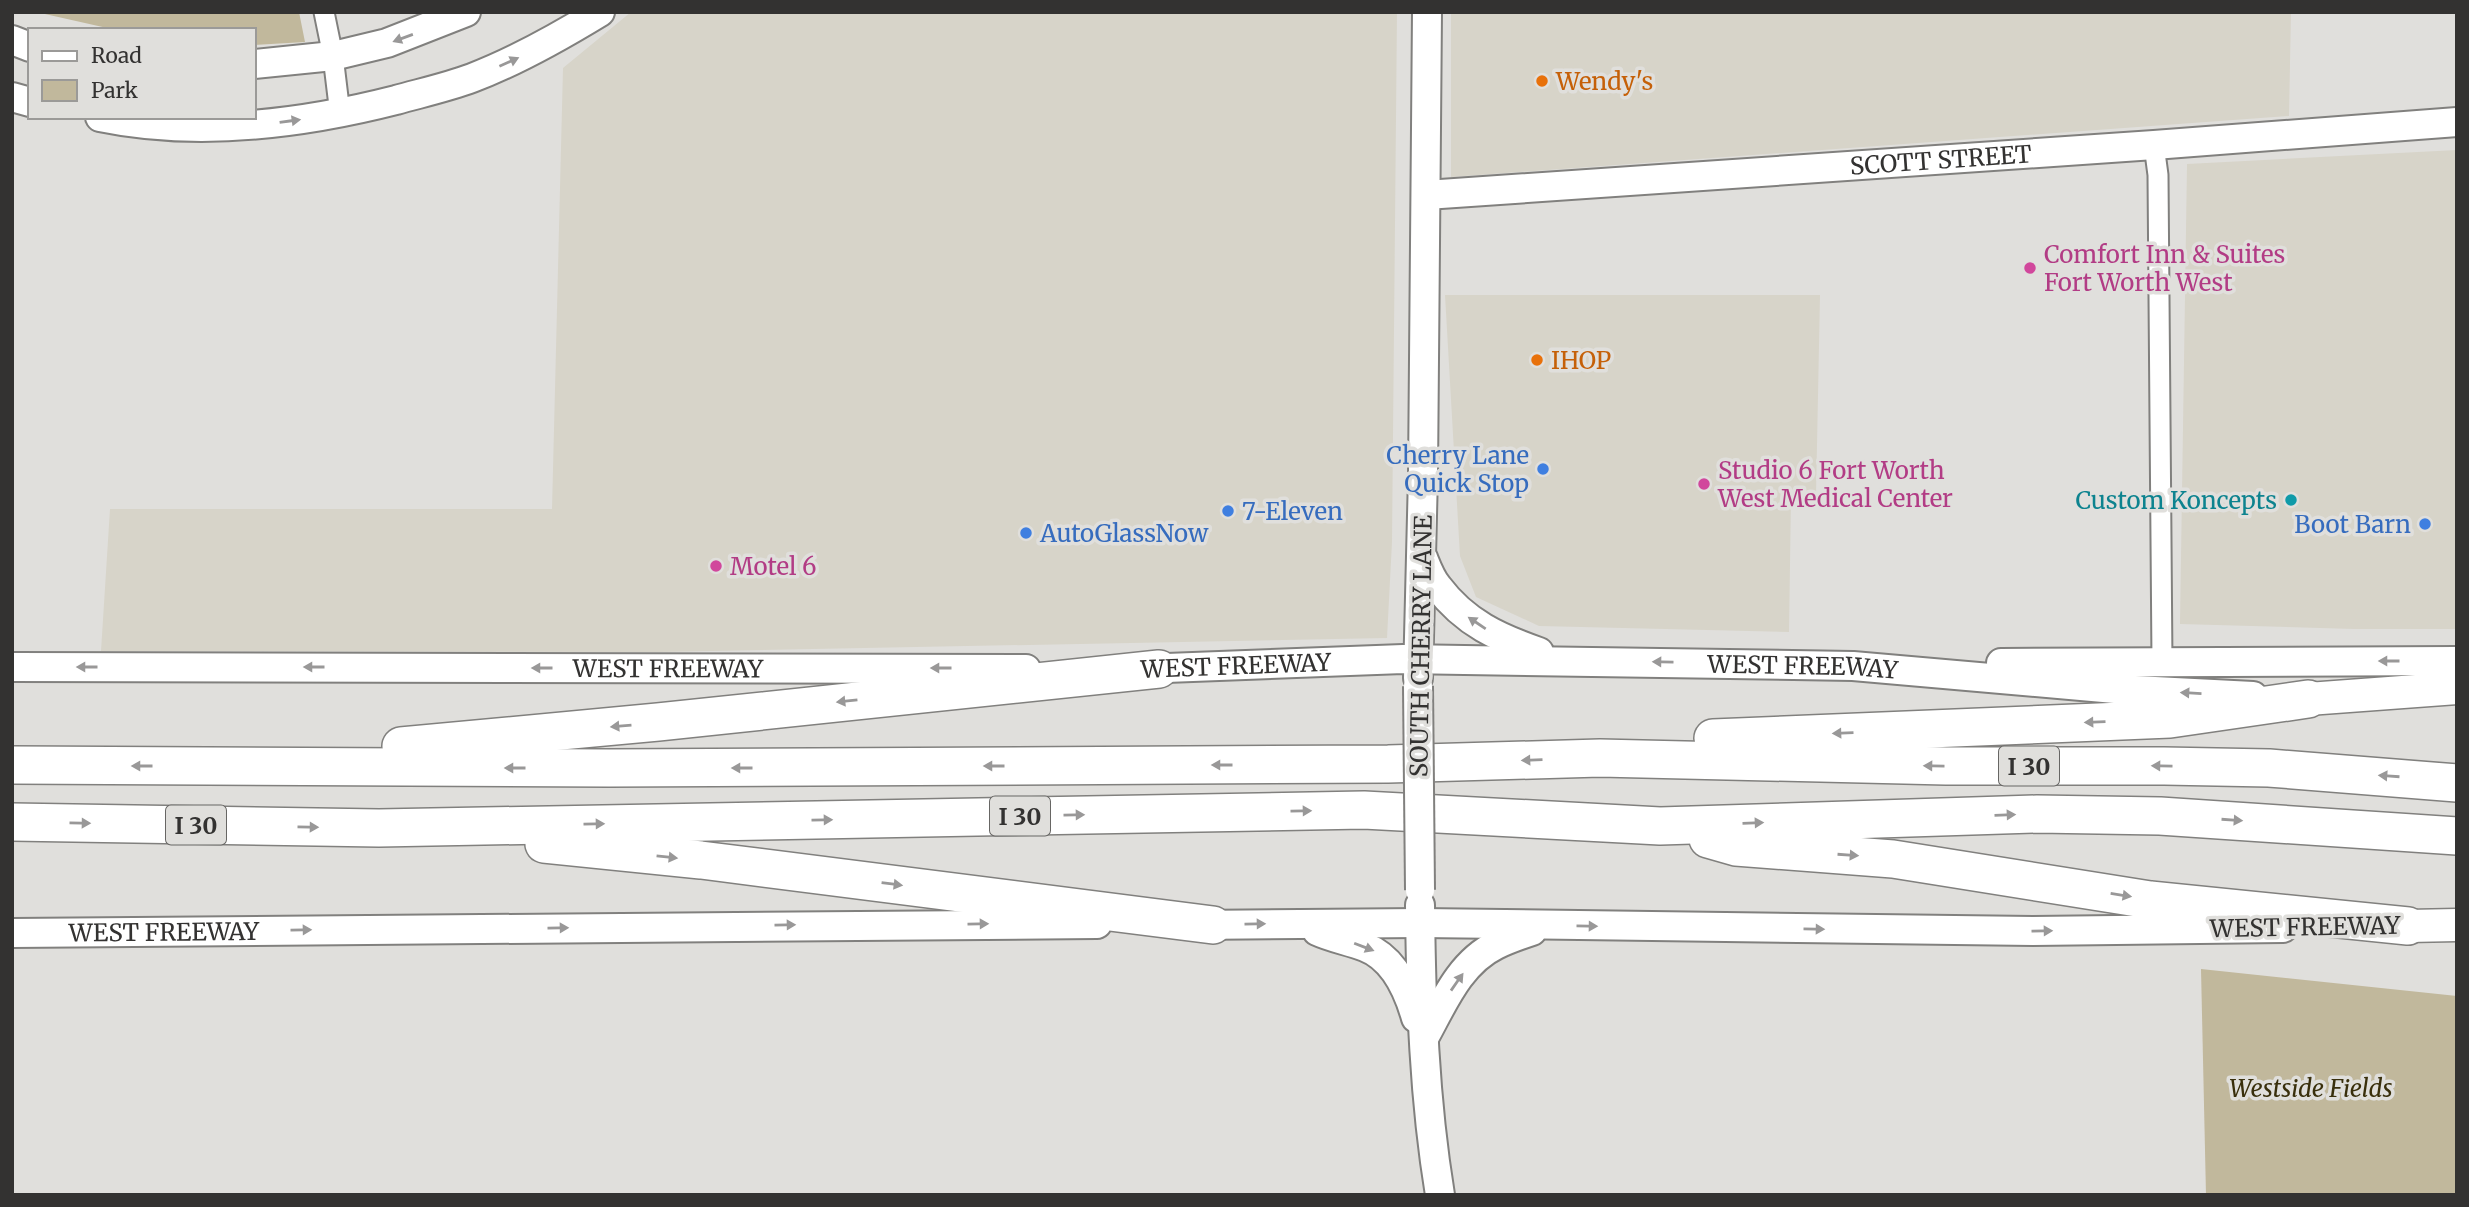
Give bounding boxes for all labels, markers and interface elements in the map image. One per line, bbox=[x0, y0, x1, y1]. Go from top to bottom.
legend bbox=[28, 28, 256, 119]
one-way arrow bbox=[392, 32, 413, 43]
text: Road bbox=[91, 42, 142, 69]
one-way arrow bbox=[499, 56, 519, 68]
place label: Wendy's bbox=[1555, 66, 1653, 97]
marker: Wendy's bbox=[1534, 73, 1550, 89]
text: Park bbox=[91, 77, 138, 104]
one-way arrow bbox=[280, 115, 302, 126]
street label: SCOTT STREET bbox=[1849, 138, 2033, 181]
place label: Comfort Inn & Suites Fort Worth West bbox=[2044, 239, 2285, 298]
marker: Comfort Inn & Suites Fort Worth West bbox=[2022, 260, 2038, 276]
place label: IHOP bbox=[1551, 345, 1611, 376]
marker: IHOP bbox=[1529, 352, 1545, 368]
place label: Cherry Lane Quick Stop bbox=[1386, 440, 1529, 499]
place label: Studio 6 Fort Worth West Medical Center bbox=[1717, 455, 1953, 514]
marker: Cherry Lane Quick Stop bbox=[1535, 461, 1551, 477]
marker: Studio 6 Fort Worth West Medical Center bbox=[1696, 476, 1712, 492]
place label: Custom Koncepts bbox=[2075, 485, 2277, 516]
marker: Custom Koncepts bbox=[2283, 492, 2299, 508]
place label: 7-Eleven bbox=[1242, 496, 1343, 527]
marker: 7-Eleven bbox=[1220, 503, 1236, 519]
place label: Boot Barn bbox=[2294, 509, 2411, 540]
street label: SOUTH CHERRY LANE bbox=[1403, 514, 1439, 777]
marker: Boot Barn bbox=[2417, 516, 2433, 532]
place label: AutoGlassNow bbox=[1039, 518, 1209, 549]
marker: AutoGlassNow bbox=[1018, 525, 1034, 541]
place label: Motel 6 bbox=[730, 551, 817, 582]
marker: Motel 6 bbox=[708, 558, 724, 574]
one-way arrow bbox=[1468, 616, 1486, 630]
street label: WEST FREEWAY bbox=[1139, 646, 1332, 684]
street label: WEST FREEWAY bbox=[1706, 648, 1900, 685]
street label: WEST FREEWAY bbox=[572, 653, 764, 684]
one-way arrow bbox=[2377, 655, 2399, 667]
one-way arrow bbox=[1651, 656, 1673, 668]
one-way arrow bbox=[75, 661, 97, 673]
one-way arrow bbox=[303, 661, 325, 673]
one-way arrow bbox=[530, 662, 552, 674]
one-way arrow bbox=[929, 662, 951, 674]
one-way arrow bbox=[2180, 687, 2202, 698]
one-way arrow bbox=[836, 696, 858, 707]
one-way arrow bbox=[2083, 717, 2105, 728]
one-way arrow bbox=[610, 721, 632, 732]
one-way arrow bbox=[1832, 727, 1854, 738]
road number: I 30 bbox=[1999, 746, 2059, 786]
one-way arrow bbox=[1521, 754, 1543, 766]
one-way arrow bbox=[1210, 759, 1232, 771]
one-way arrow bbox=[131, 760, 153, 772]
one-way arrow bbox=[983, 760, 1005, 772]
one-way arrow bbox=[1923, 760, 1945, 771]
one-way arrow bbox=[2150, 760, 2172, 772]
one-way arrow bbox=[503, 762, 525, 774]
one-way arrow bbox=[731, 762, 753, 774]
one-way arrow bbox=[2378, 770, 2400, 781]
road number: I 30 bbox=[990, 796, 1050, 836]
one-way arrow bbox=[1291, 805, 1313, 817]
road number: I 30 bbox=[166, 806, 226, 845]
one-way arrow bbox=[1063, 809, 1085, 821]
one-way arrow bbox=[1994, 809, 2016, 820]
one-way arrow bbox=[811, 814, 833, 825]
one-way arrow bbox=[2221, 815, 2243, 826]
one-way arrow bbox=[70, 817, 92, 829]
one-way arrow bbox=[1742, 817, 1764, 828]
one-way arrow bbox=[584, 818, 606, 830]
one-way arrow bbox=[297, 821, 319, 832]
one-way arrow bbox=[1837, 850, 1859, 861]
one-way arrow bbox=[656, 851, 678, 862]
one-way arrow bbox=[881, 879, 903, 890]
one-way arrow bbox=[2110, 890, 2132, 901]
street label: WEST FREEWAY bbox=[2209, 910, 2401, 944]
street label: WEST FREEWAY bbox=[68, 915, 260, 948]
one-way arrow bbox=[967, 918, 989, 929]
one-way arrow bbox=[1244, 919, 1266, 930]
one-way arrow bbox=[775, 920, 797, 931]
one-way arrow bbox=[1576, 920, 1598, 932]
one-way arrow bbox=[547, 922, 569, 934]
one-way arrow bbox=[1803, 923, 1825, 935]
one-way arrow bbox=[290, 924, 312, 936]
one-way arrow bbox=[2031, 925, 2053, 937]
one-way arrow bbox=[1353, 942, 1374, 953]
one-way arrow bbox=[1450, 973, 1464, 991]
park label: Westside Fields bbox=[2229, 1073, 2393, 1104]

